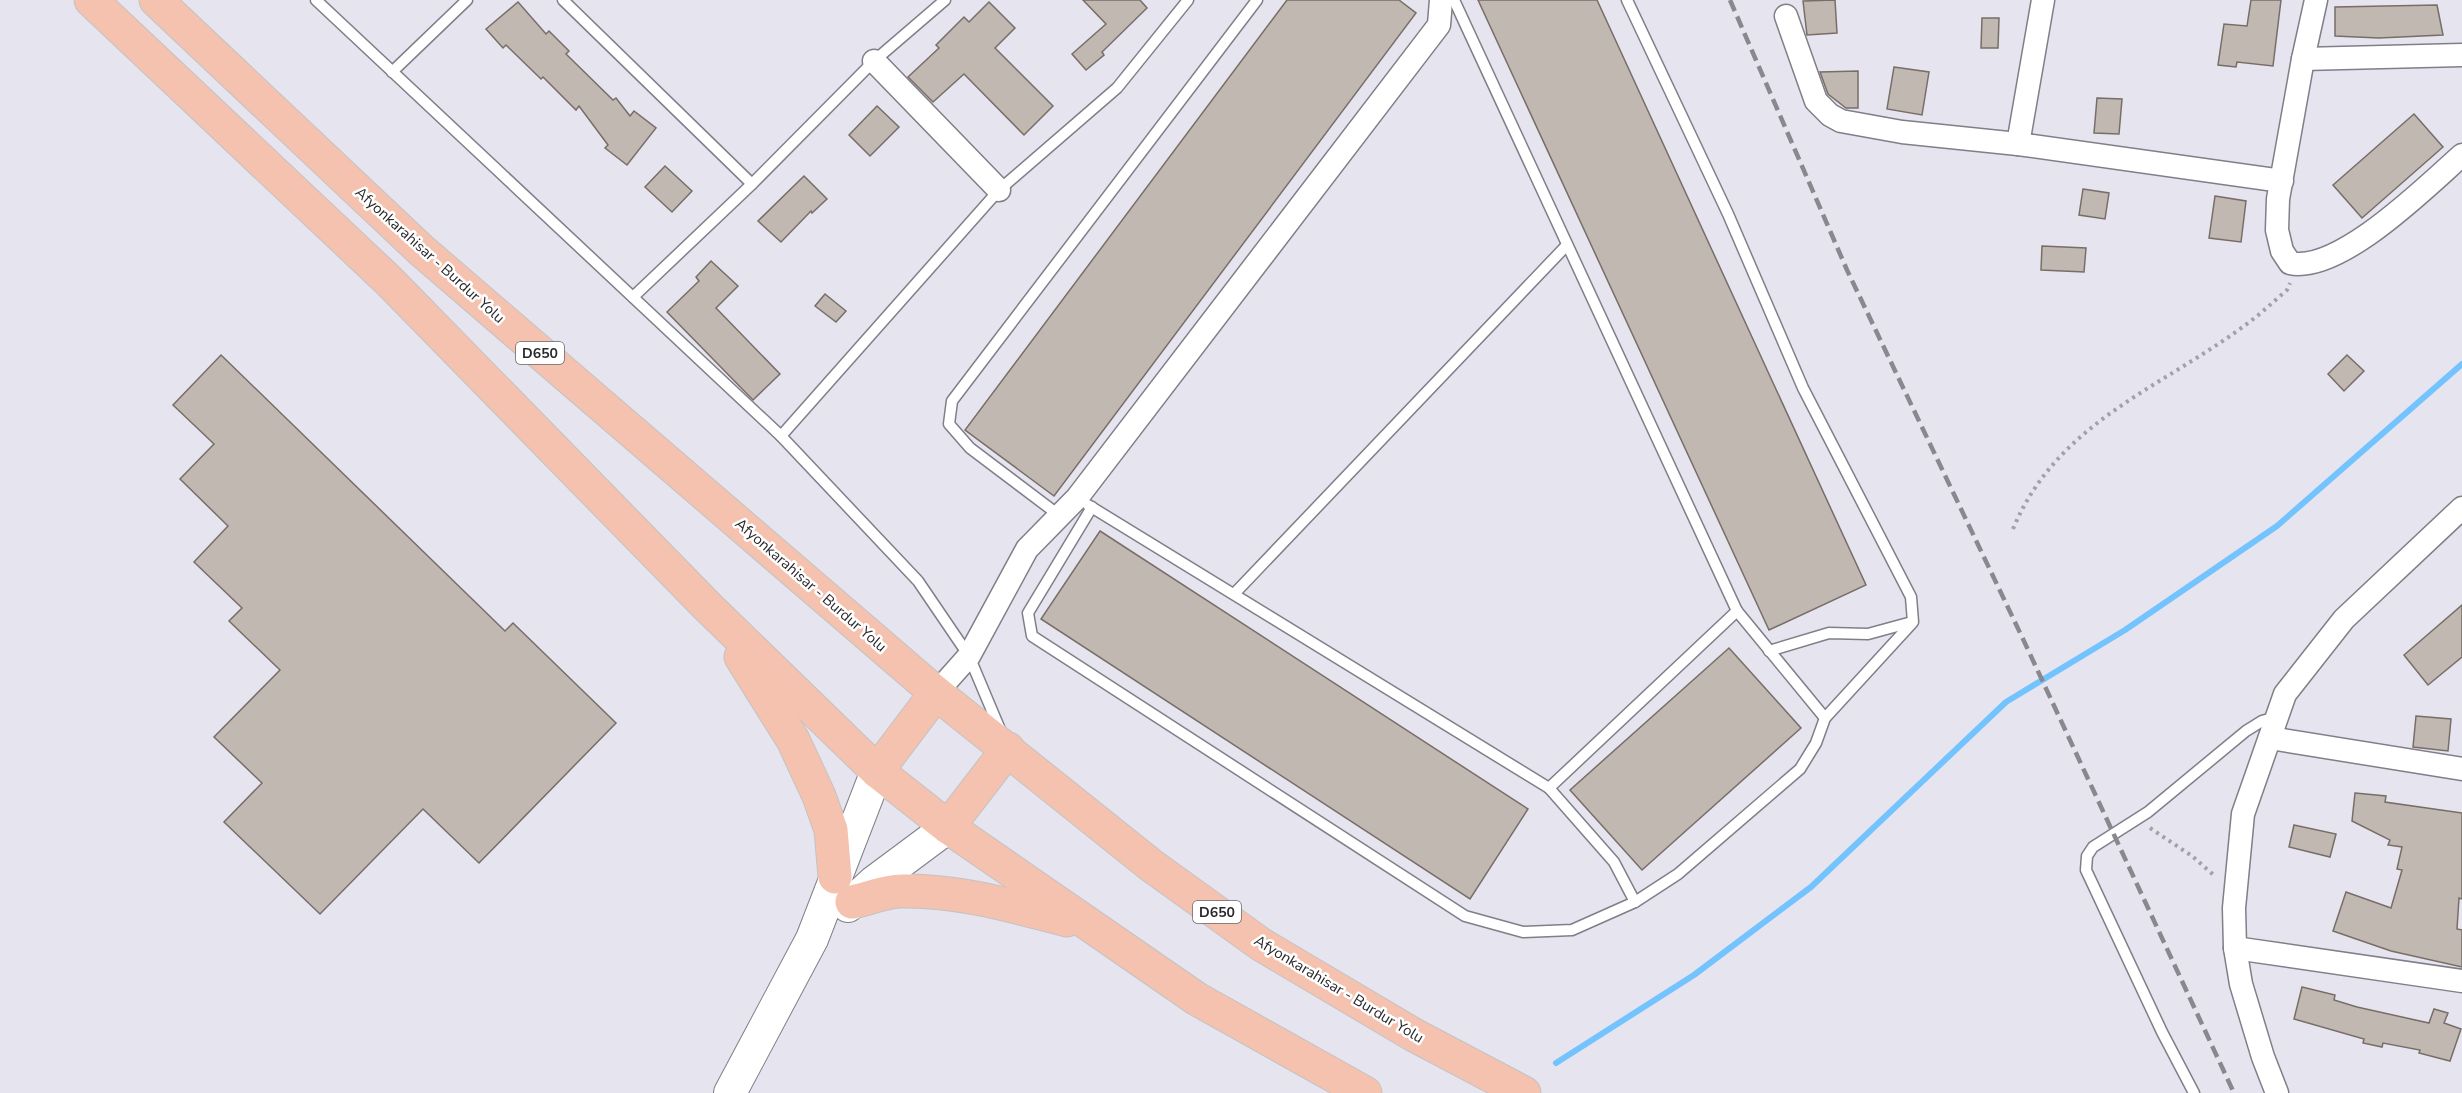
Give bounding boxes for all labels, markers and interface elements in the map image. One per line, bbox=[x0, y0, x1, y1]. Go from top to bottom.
street label: Afyonkarahisar - Burdur Yolu bbox=[351, 182, 509, 328]
road number: D650 bbox=[516, 342, 564, 364]
street label: Afyonkarahisar - Burdur Yolu bbox=[731, 514, 891, 656]
road number: D650 bbox=[1193, 901, 1241, 923]
street label: Afyonkarahisar - Burdur Yolu bbox=[1250, 930, 1428, 1048]

